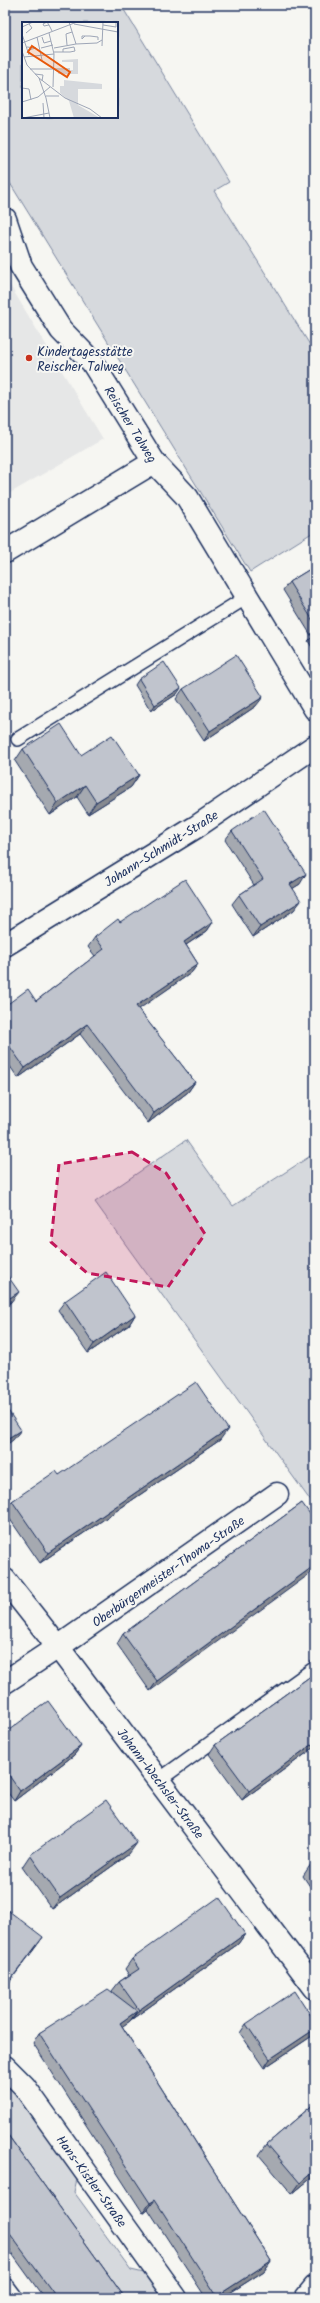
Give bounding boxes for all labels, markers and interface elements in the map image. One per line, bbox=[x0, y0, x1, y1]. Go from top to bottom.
inset map bbox=[22, 22, 118, 118]
place label: Kindertagesstätte Reischer Talweg bbox=[37, 342, 133, 378]
marker: Kindertagesstätte Reischer Talweg bbox=[24, 353, 34, 363]
street label: Reischer Talweg bbox=[98, 382, 162, 467]
street label: Johann-Schmidt-Straße bbox=[101, 806, 223, 893]
street label: Oberbürgermeister-Thoma-Straße bbox=[88, 1511, 250, 1633]
street label: Johann-Wechsler-Straße bbox=[111, 1724, 209, 1844]
street label: Hans-Kistler-Straße bbox=[50, 2131, 132, 2233]

